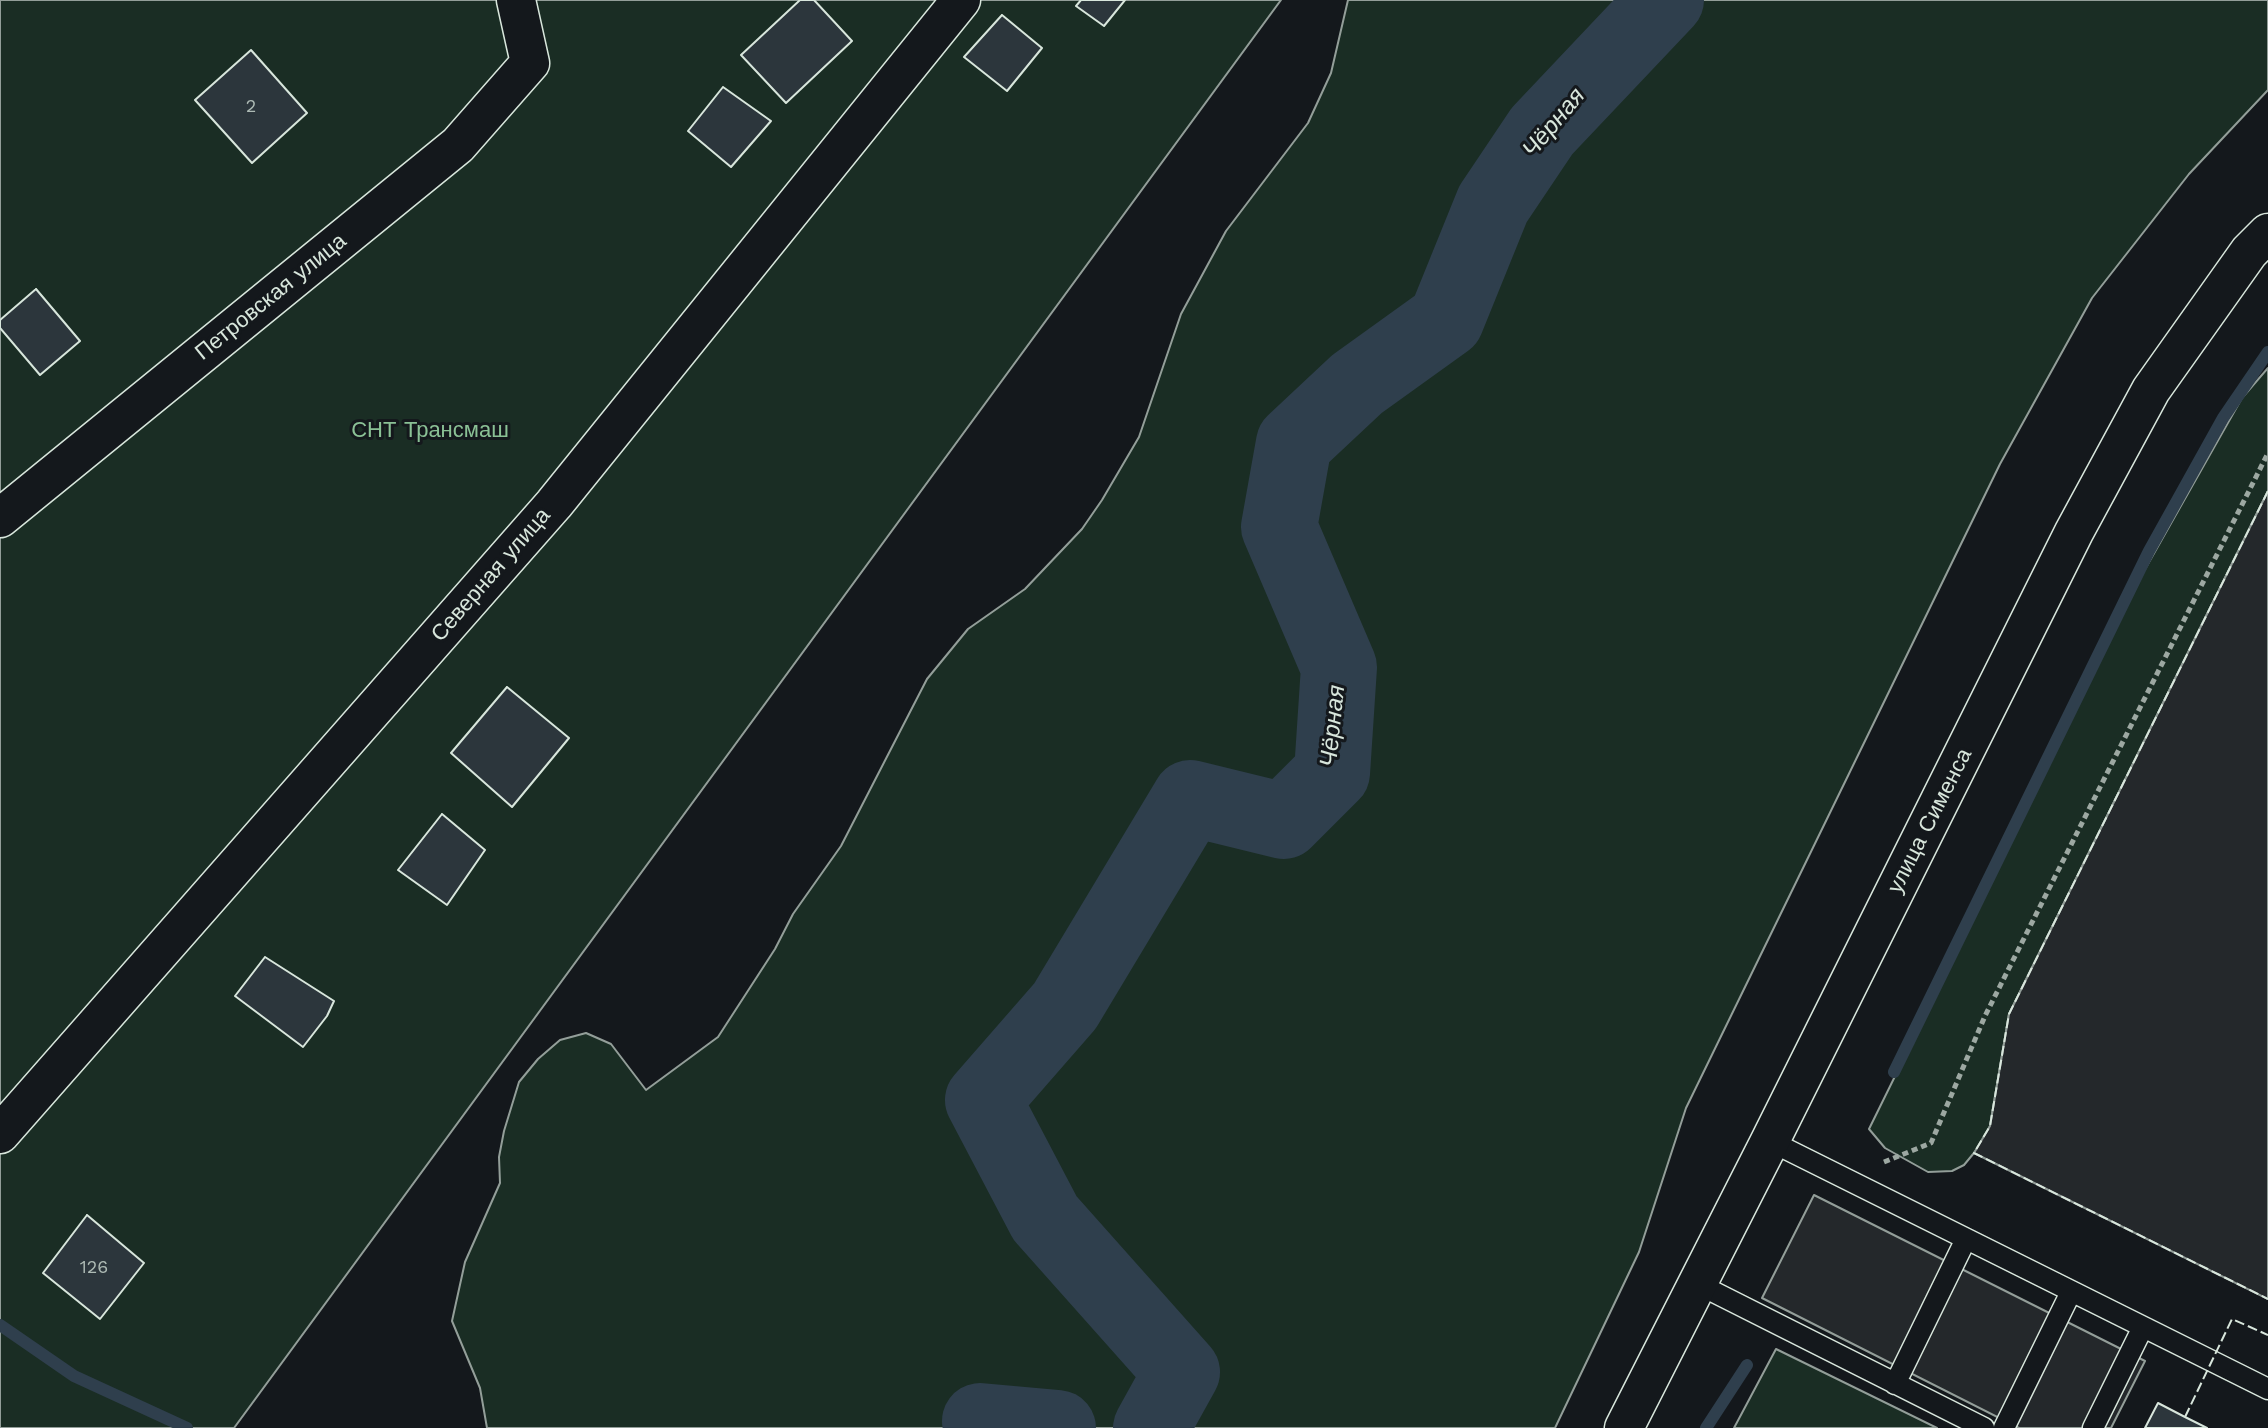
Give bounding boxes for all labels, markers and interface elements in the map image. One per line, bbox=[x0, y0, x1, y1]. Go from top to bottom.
water label: Чёрная bbox=[1517, 82, 1591, 164]
house number: 2 bbox=[246, 96, 256, 118]
street label: Петровская улица bbox=[190, 228, 352, 366]
park label: СНТ Трансмаш bbox=[351, 418, 509, 444]
street label: Северная улица bbox=[426, 503, 556, 647]
water label: Чёрная bbox=[1314, 684, 1352, 768]
street label: улица Сименса bbox=[1882, 744, 1978, 898]
house number: 126 bbox=[80, 1257, 108, 1279]

